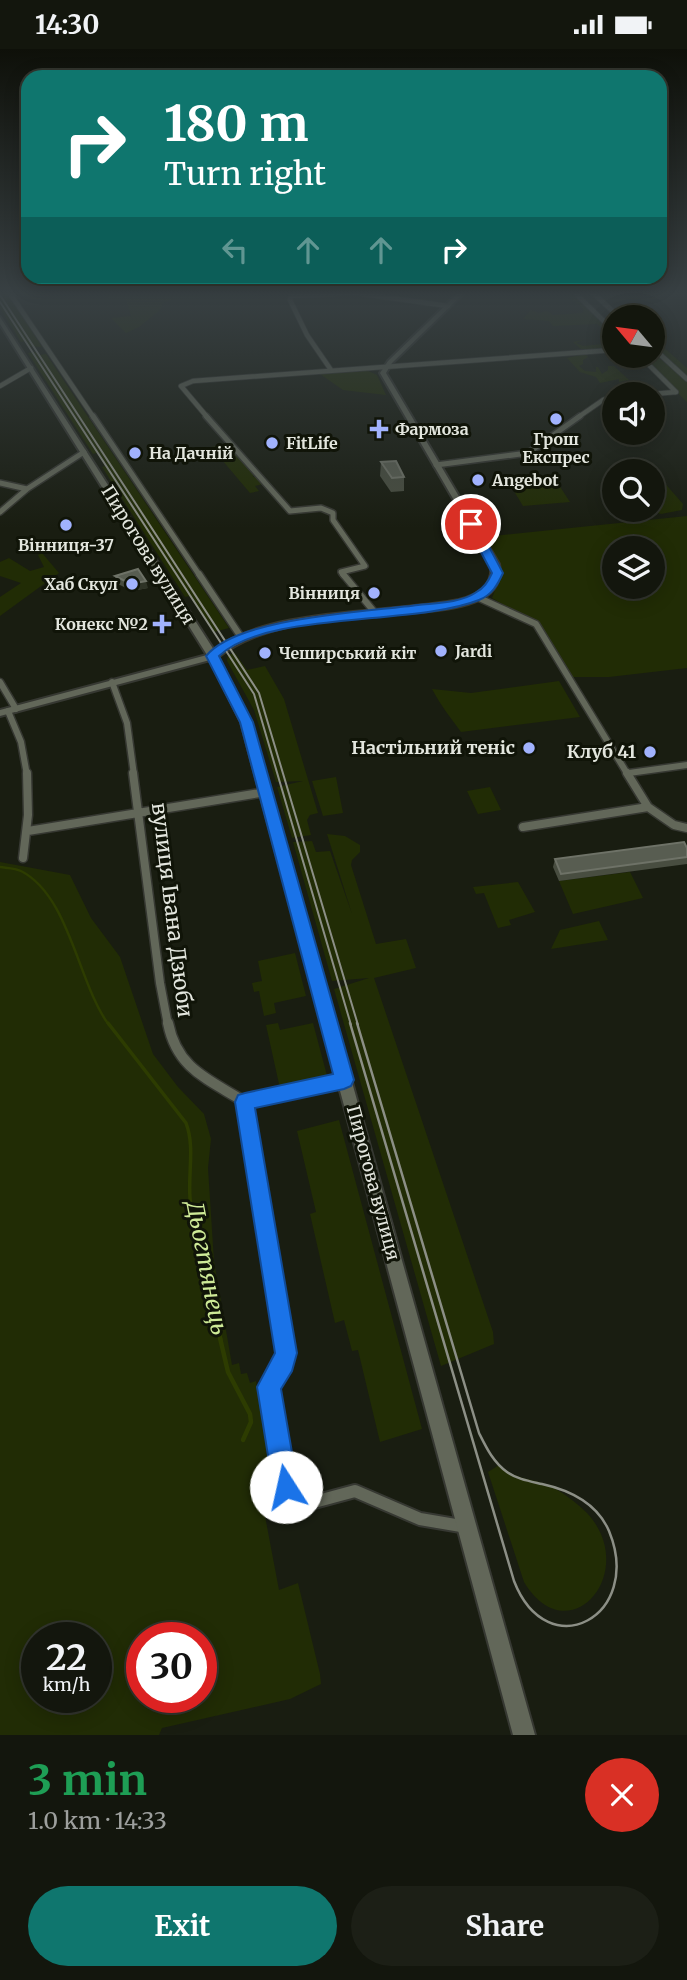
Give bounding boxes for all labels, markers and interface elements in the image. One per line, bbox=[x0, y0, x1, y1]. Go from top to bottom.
text: 14:30 bbox=[35, 8, 99, 41]
text: 180 m bbox=[164, 93, 309, 154]
icon: right bbox=[49, 98, 140, 189]
text: Turn right bbox=[164, 154, 326, 194]
icon: left bbox=[216, 231, 254, 269]
icon: ahead bbox=[289, 231, 327, 269]
icon: ahead bbox=[362, 231, 400, 269]
icon: right bbox=[435, 231, 473, 269]
north arrow bbox=[602, 305, 665, 367]
map controls bbox=[602, 305, 665, 599]
button: sound bbox=[602, 382, 665, 445]
marker: Грош Експрес bbox=[548, 411, 564, 427]
marker: Фармоза bbox=[369, 419, 389, 439]
place label: Фармоза bbox=[395, 419, 469, 439]
place label: Грош Експрес bbox=[522, 429, 590, 467]
place label: FitLife bbox=[286, 433, 338, 453]
marker: FitLife bbox=[264, 435, 280, 451]
place label: На Дачній bbox=[149, 443, 233, 463]
marker: На Дачній bbox=[127, 445, 143, 461]
button: search bbox=[602, 459, 665, 522]
place label: Angebot bbox=[491, 470, 559, 490]
marker: Angebot bbox=[470, 472, 486, 488]
street label: Пирогова вулиця bbox=[96, 481, 201, 629]
pin bbox=[441, 494, 501, 554]
icon: arrive bbox=[452, 505, 490, 543]
marker: Вінниця-37 bbox=[58, 517, 74, 533]
place label: Вінниця-37 bbox=[18, 535, 114, 555]
button: layers bbox=[602, 536, 665, 599]
place label: Хаб Скул bbox=[44, 574, 118, 594]
marker: Хаб Скул bbox=[124, 576, 140, 592]
place label: Вінниця bbox=[288, 583, 360, 603]
marker: Вінниця bbox=[366, 585, 382, 601]
place label: Конекс №2 bbox=[55, 614, 148, 634]
marker: Конекс №2 bbox=[154, 616, 170, 632]
place label: Jardi bbox=[454, 641, 493, 661]
place label: Чеширський кіт bbox=[279, 643, 416, 663]
marker: Jardi bbox=[433, 643, 449, 659]
marker: Чеширський кіт bbox=[257, 645, 273, 661]
place label: Настільний теніс bbox=[351, 736, 515, 759]
marker: Настільний теніс bbox=[521, 740, 537, 756]
place label: Клуб 41 bbox=[567, 740, 636, 763]
marker: Клуб 41 bbox=[642, 744, 658, 760]
street label: вулиця Івана Дзюби bbox=[146, 801, 199, 1019]
street label: Пирогова вулиця bbox=[342, 1103, 405, 1263]
water label: Дьогтянець bbox=[180, 1196, 235, 1337]
position arrow bbox=[249, 1450, 323, 1524]
speed limit sign: 30 bbox=[126, 1622, 217, 1713]
text: 22 bbox=[46, 1636, 87, 1680]
text: km/h bbox=[43, 1673, 90, 1696]
text: 3 min bbox=[28, 1754, 147, 1806]
button: close bbox=[585, 1758, 659, 1832]
text: 1.0 km · 14:33 bbox=[28, 1806, 167, 1835]
button: Exit bbox=[28, 1886, 337, 1966]
button: Share bbox=[351, 1886, 659, 1966]

